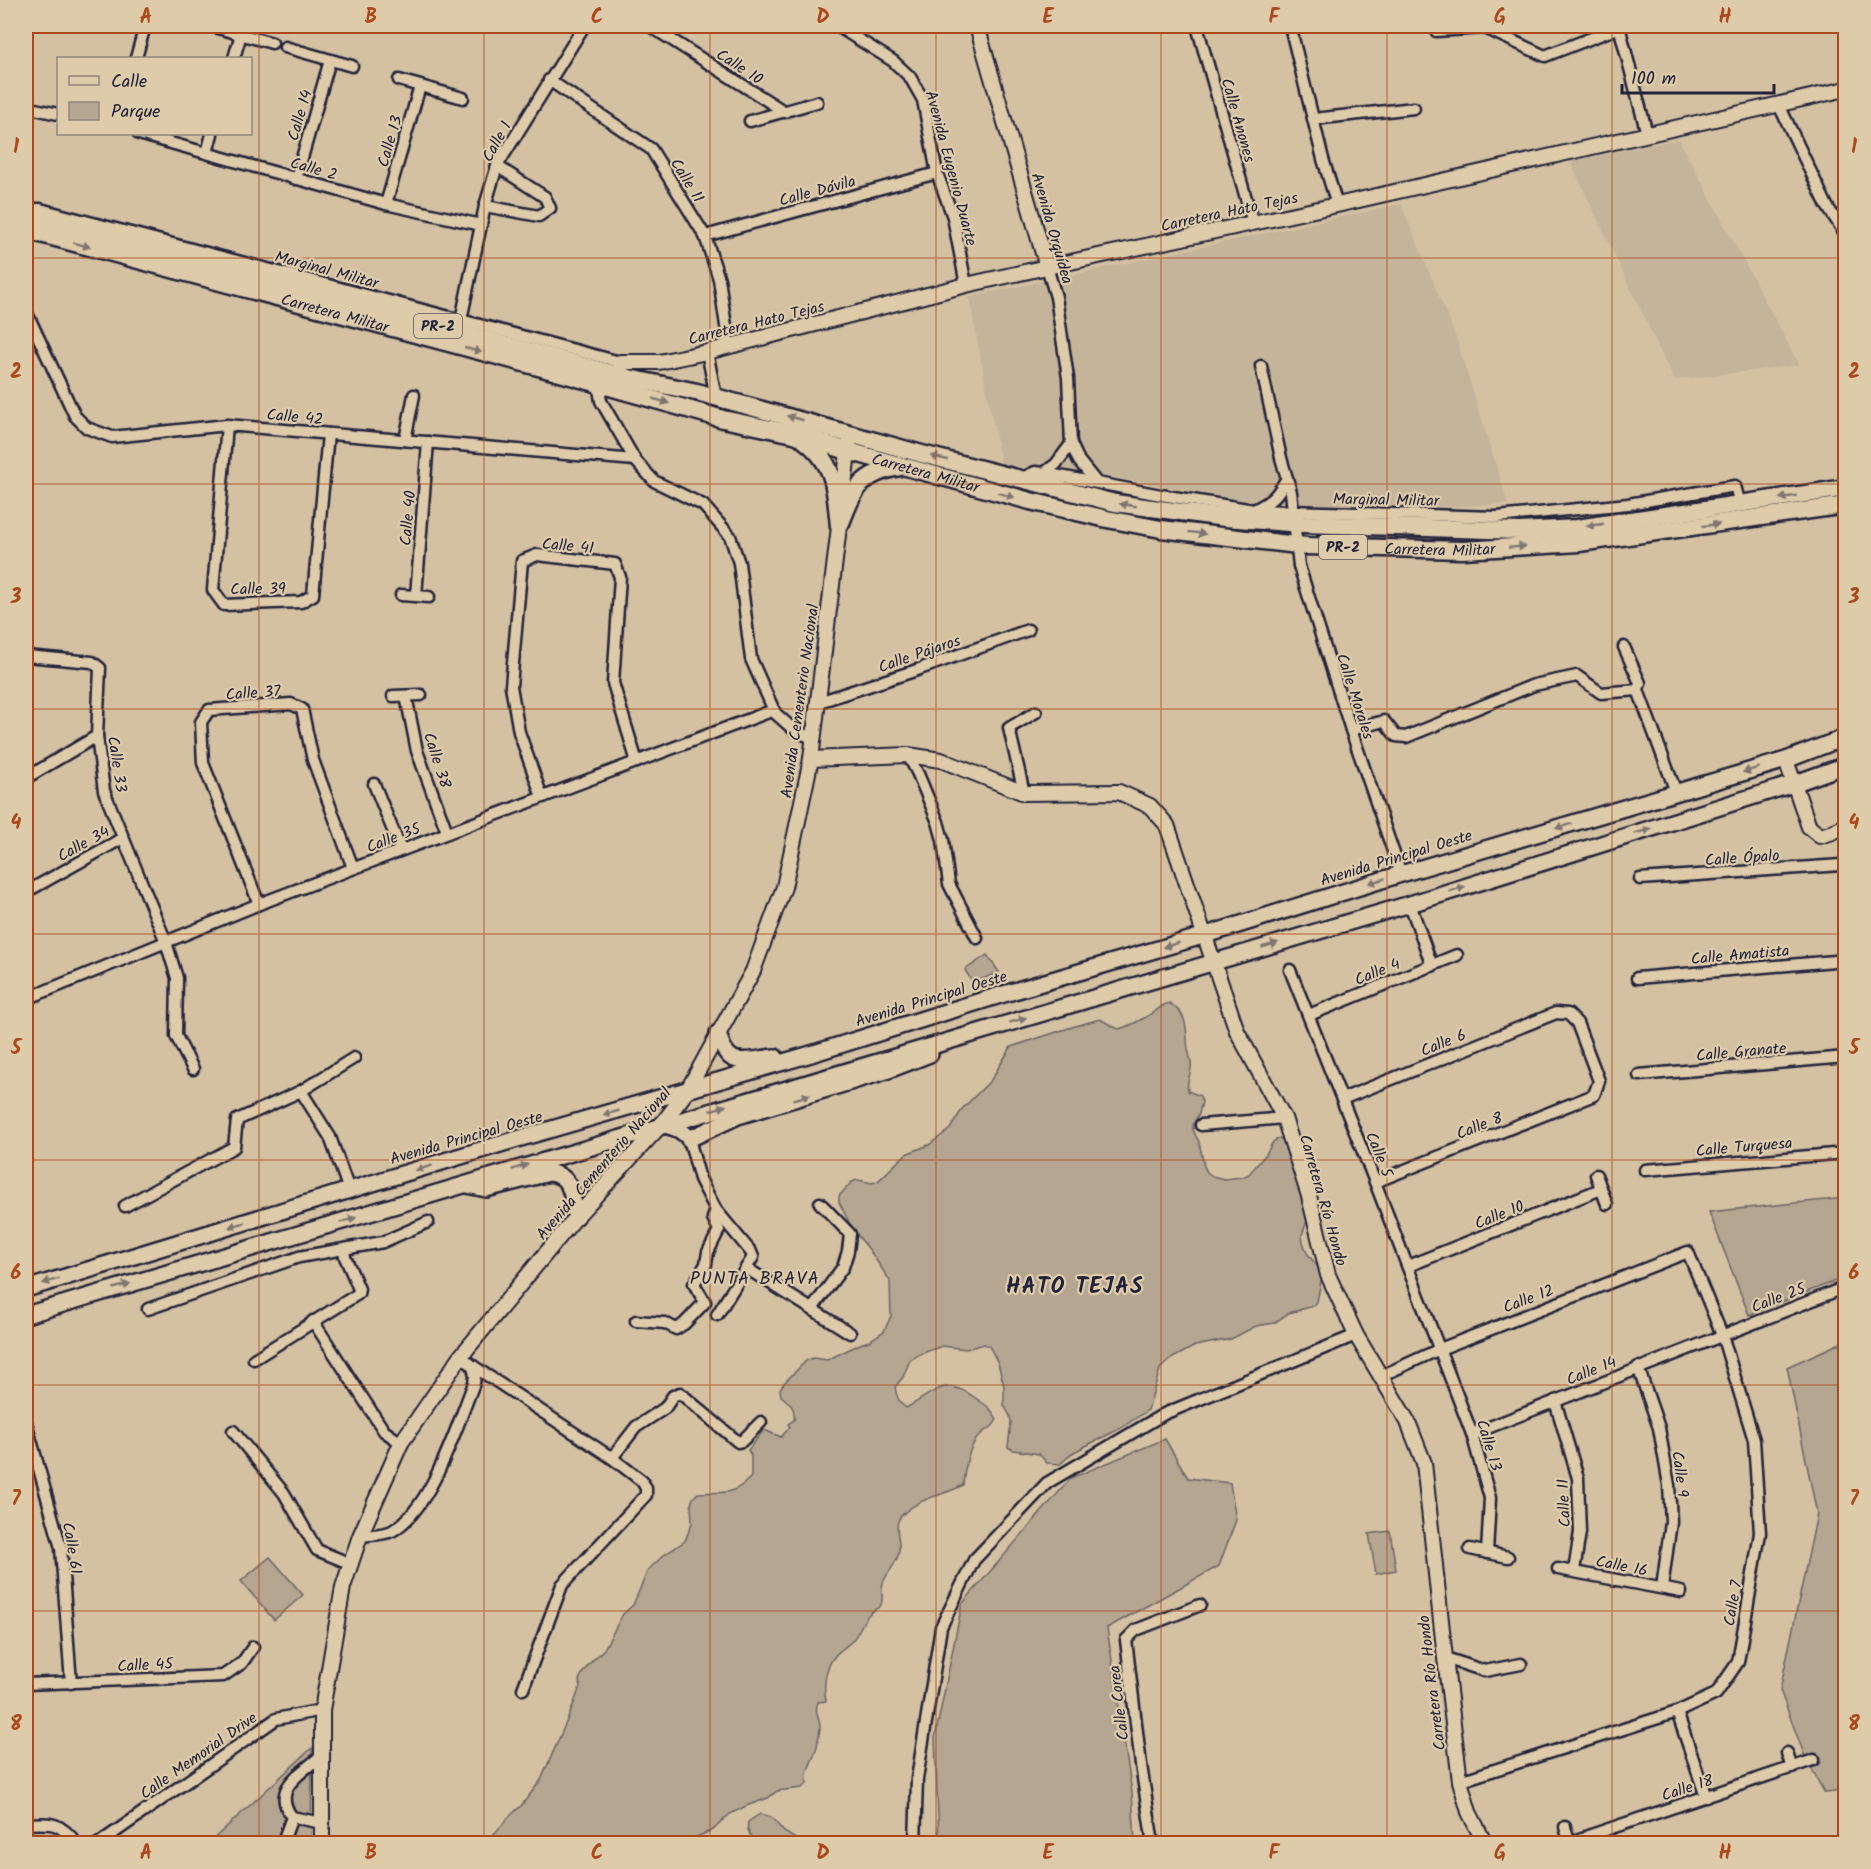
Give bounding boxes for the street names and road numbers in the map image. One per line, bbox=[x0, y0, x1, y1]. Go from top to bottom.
street label: Calle 10 bbox=[711, 43, 768, 92]
street label: Calle Anones bbox=[1214, 75, 1262, 166]
street label: Calle 14 bbox=[281, 87, 320, 144]
street label: Avenida Eugenio Duarte bbox=[918, 88, 983, 249]
street label: Calle 13 bbox=[371, 113, 410, 170]
street label: Calle 1 bbox=[476, 117, 519, 167]
street label: Calle 2 bbox=[287, 151, 340, 188]
street label: Calle 11 bbox=[663, 154, 710, 208]
street label: Calle Dávila bbox=[776, 169, 858, 214]
street label: Avenida Orquídea bbox=[1024, 170, 1079, 287]
street label: Carretera Hato Tejas bbox=[1158, 186, 1300, 239]
street label: Marginal Militar bbox=[272, 245, 383, 297]
street label: Carretera Militar bbox=[278, 288, 393, 341]
street label: Carretera Hato Tejas bbox=[686, 294, 827, 352]
road number: PR-2 bbox=[414, 314, 462, 338]
street label: Calle 42 bbox=[266, 403, 324, 432]
street label: Carretera Militar bbox=[869, 447, 984, 501]
street label: Marginal Militar bbox=[1333, 487, 1441, 514]
street label: Calle 40 bbox=[394, 489, 423, 547]
street label: Calle 41 bbox=[541, 532, 595, 561]
road number: PR-2 bbox=[1319, 535, 1367, 559]
street label: Carretera Militar bbox=[1384, 537, 1498, 564]
street label: Calle 39 bbox=[230, 577, 286, 602]
street label: Avenida Cementerio Nacional bbox=[774, 602, 826, 800]
street label: Calle Pájaros bbox=[875, 629, 964, 680]
street label: Calle Morales bbox=[1329, 650, 1380, 743]
street label: Calle 37 bbox=[225, 679, 282, 708]
street label: Calle 38 bbox=[416, 729, 457, 792]
street label: Calle 33 bbox=[100, 734, 133, 794]
street label: Calle 35 bbox=[363, 816, 426, 860]
street label: Calle 34 bbox=[53, 820, 115, 869]
street label: Avenida Principal Oeste bbox=[1317, 823, 1476, 893]
street label: Calle Ópalo bbox=[1704, 843, 1780, 874]
street label: Calle Amatista bbox=[1690, 939, 1791, 972]
street label: Calle 4 bbox=[1351, 952, 1404, 993]
street label: Avenida Principal Oeste bbox=[852, 964, 1011, 1034]
street label: Calle 6 bbox=[1417, 1023, 1470, 1064]
street label: Calle Granate bbox=[1695, 1036, 1787, 1069]
street label: Avenida Cementerio Nacional bbox=[530, 1082, 678, 1246]
street label: Avenida Principal Oeste bbox=[387, 1105, 546, 1172]
street label: Calle 8 bbox=[1453, 1106, 1507, 1147]
street label: Calle 5 bbox=[1358, 1128, 1400, 1182]
street label: Calle Turquesa bbox=[1695, 1131, 1793, 1164]
street label: Carretera Río Hondo bbox=[1292, 1132, 1353, 1269]
street label: Calle 10 bbox=[1471, 1194, 1528, 1237]
street label: Calle 25 bbox=[1748, 1276, 1811, 1320]
street label: Calle 12 bbox=[1499, 1278, 1558, 1321]
street label: Calle 14 bbox=[1563, 1350, 1621, 1393]
street label: Calle 13 bbox=[1469, 1417, 1508, 1474]
street label: Calle 9 bbox=[1664, 1450, 1695, 1499]
street label: Calle 11 bbox=[1551, 1478, 1578, 1528]
street label: Calle 61 bbox=[55, 1520, 88, 1576]
street label: Calle 16 bbox=[1594, 1549, 1650, 1584]
street label: Calle 7 bbox=[1717, 1578, 1750, 1628]
street label: Carretera Río Hondo bbox=[1412, 1614, 1453, 1752]
street label: Calle 45 bbox=[116, 1651, 175, 1679]
street label: Calle Corea bbox=[1102, 1664, 1136, 1742]
street label: Calle Memorial Drive bbox=[135, 1706, 263, 1806]
street label: Calle 18 bbox=[1658, 1768, 1717, 1809]

